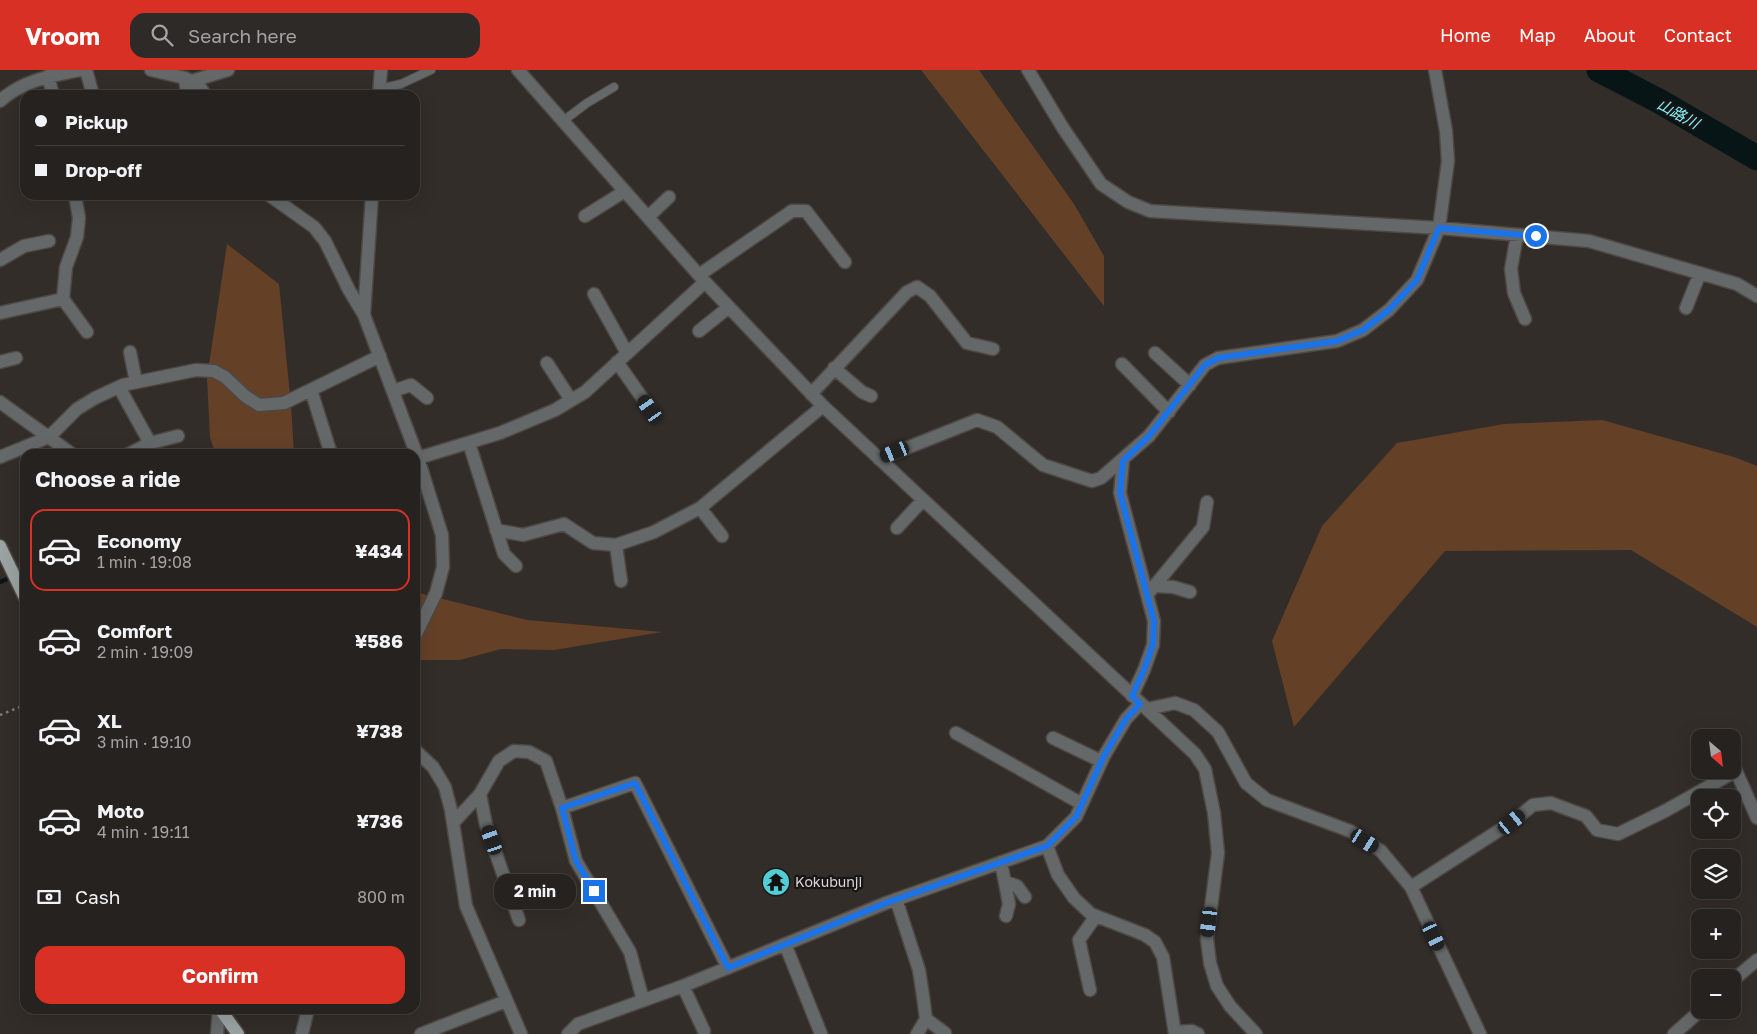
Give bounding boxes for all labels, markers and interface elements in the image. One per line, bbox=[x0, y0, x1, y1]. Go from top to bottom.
search box bbox=[130, 13, 480, 58]
text: Vroom bbox=[25, 21, 100, 50]
icon: search bbox=[148, 21, 176, 49]
text: Search here bbox=[188, 24, 297, 47]
text: Home bbox=[1440, 24, 1491, 46]
text: Map bbox=[1519, 24, 1556, 46]
text: About bbox=[1584, 24, 1636, 46]
text: Contact bbox=[1664, 24, 1732, 46]
water label: 山路川 bbox=[1654, 94, 1704, 133]
text: Pickup bbox=[65, 110, 128, 133]
text: Drop-off bbox=[65, 158, 142, 181]
route start bbox=[1525, 225, 1547, 247]
car bbox=[635, 392, 664, 426]
car bbox=[878, 439, 911, 465]
text: Choose a ride bbox=[35, 465, 181, 492]
icon: car bbox=[37, 528, 82, 573]
text: Economy bbox=[97, 529, 182, 552]
text: ¥434 bbox=[355, 539, 403, 562]
text: 1 min · 19:08 bbox=[97, 552, 192, 572]
icon: car bbox=[37, 618, 82, 663]
text: Comfort bbox=[97, 619, 172, 642]
text: ¥586 bbox=[355, 629, 403, 652]
text: 2 min · 19:09 bbox=[97, 642, 193, 662]
icon: car bbox=[37, 708, 82, 753]
text: XL bbox=[97, 709, 122, 732]
text: ¥738 bbox=[356, 719, 403, 742]
north arrow bbox=[1691, 729, 1741, 779]
map controls bbox=[1691, 729, 1741, 1019]
text: 3 min · 19:10 bbox=[97, 732, 191, 752]
button: locate bbox=[1691, 789, 1741, 839]
icon: car bbox=[37, 798, 82, 843]
text: Moto bbox=[97, 799, 144, 822]
car bbox=[1495, 807, 1528, 837]
text: ¥736 bbox=[356, 809, 403, 832]
text: 4 min · 19:11 bbox=[97, 822, 190, 842]
car bbox=[480, 823, 503, 857]
car bbox=[1348, 827, 1381, 855]
button: layers bbox=[1691, 849, 1741, 899]
temple icon: Kokubunji bbox=[761, 867, 791, 897]
place label: Kokubunji bbox=[795, 873, 862, 890]
callout: 2 min bbox=[494, 874, 576, 908]
route end bbox=[583, 880, 605, 902]
text: 2 min bbox=[514, 881, 556, 901]
icon: cash bbox=[35, 883, 63, 911]
text: Cash bbox=[75, 885, 120, 908]
text: 800 m bbox=[357, 887, 405, 907]
car bbox=[1199, 906, 1218, 938]
button: + bbox=[1691, 909, 1741, 959]
car bbox=[1420, 919, 1447, 953]
button: Confirm bbox=[35, 946, 405, 1004]
button: − bbox=[1691, 969, 1741, 1019]

